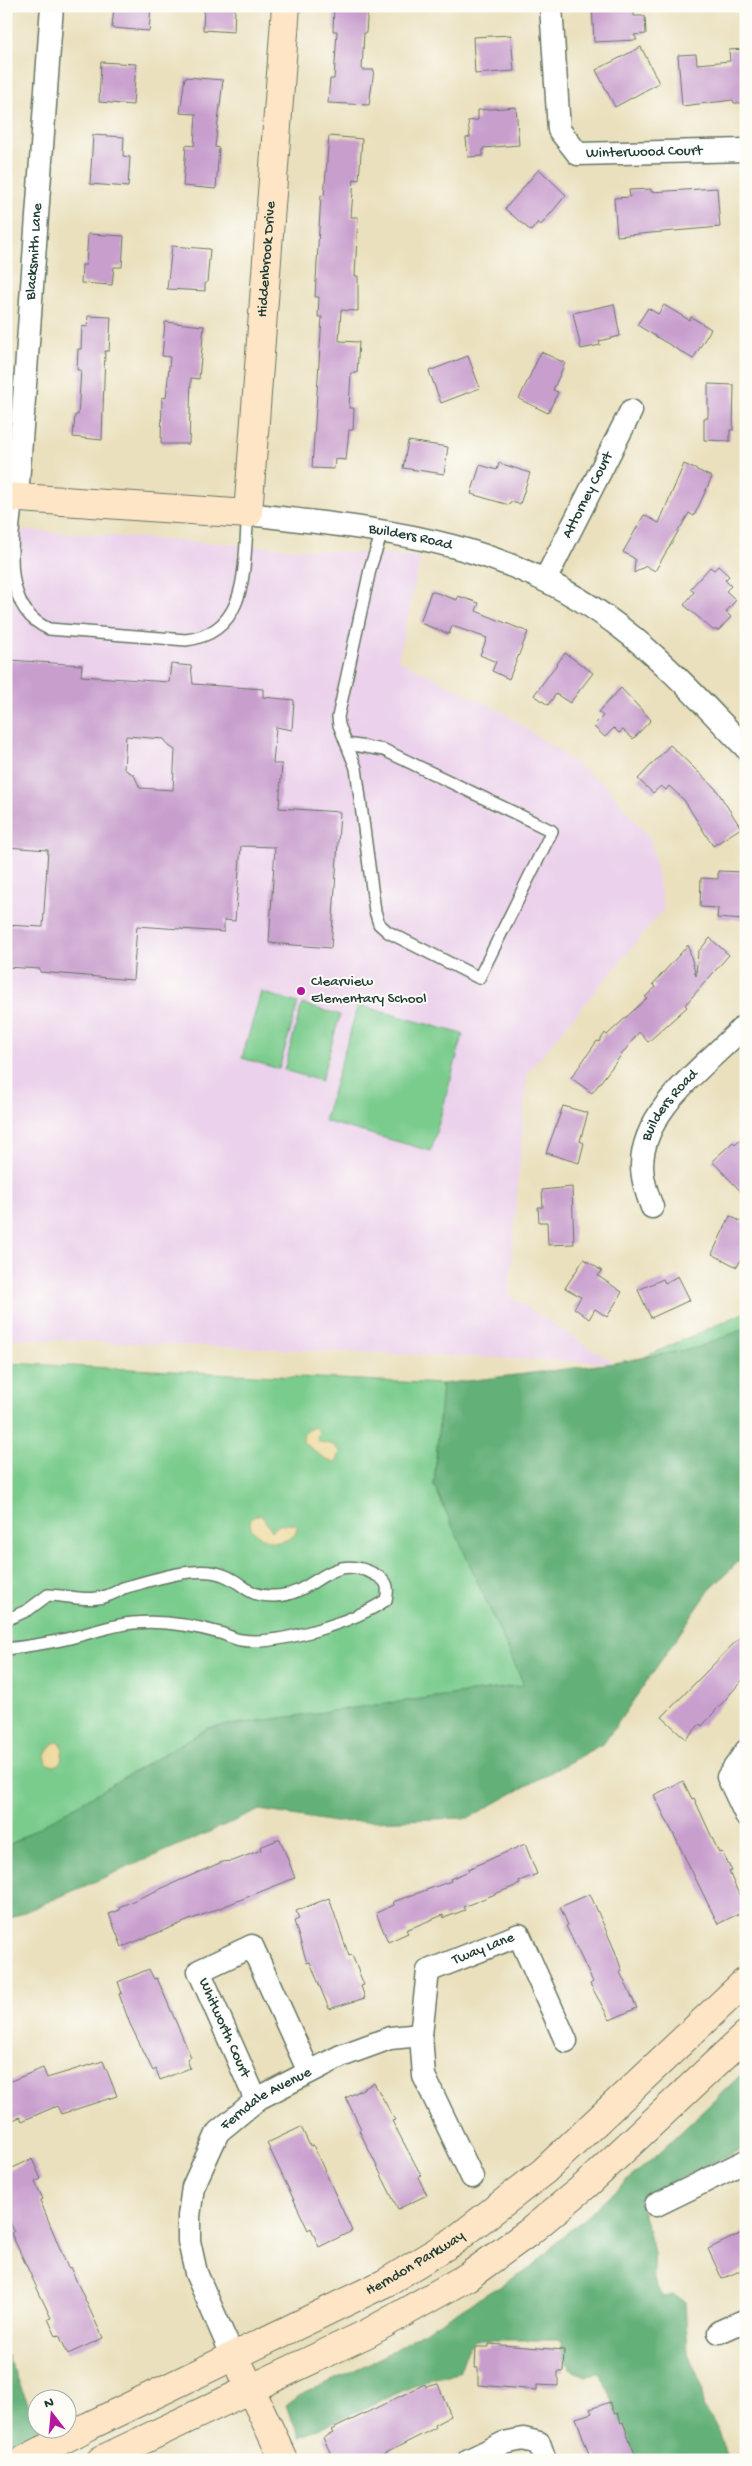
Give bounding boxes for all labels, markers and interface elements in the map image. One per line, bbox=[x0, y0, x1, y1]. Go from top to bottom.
street label: Winterwood Court bbox=[586, 142, 704, 163]
street label: Hiddenbrook Drive bbox=[254, 200, 280, 318]
street label: Blacksmith Lane bbox=[22, 202, 47, 302]
street label: Attorney Court bbox=[559, 447, 618, 542]
street label: Builders Road bbox=[366, 520, 455, 555]
place label: Clearview Elementary School bbox=[311, 973, 427, 1008]
marker: Clearview Elementary School bbox=[295, 985, 307, 997]
street label: Builders Road bbox=[637, 1065, 703, 1144]
street label: Tway Lane bbox=[449, 1929, 517, 1970]
street label: Whitworth Court bbox=[194, 1975, 255, 2082]
street label: Ferndale Avenue bbox=[216, 2063, 315, 2136]
street label: Herndon Parkway bbox=[363, 2227, 469, 2300]
north arrow bbox=[28, 2388, 78, 2438]
text: N bbox=[42, 2394, 56, 2413]

